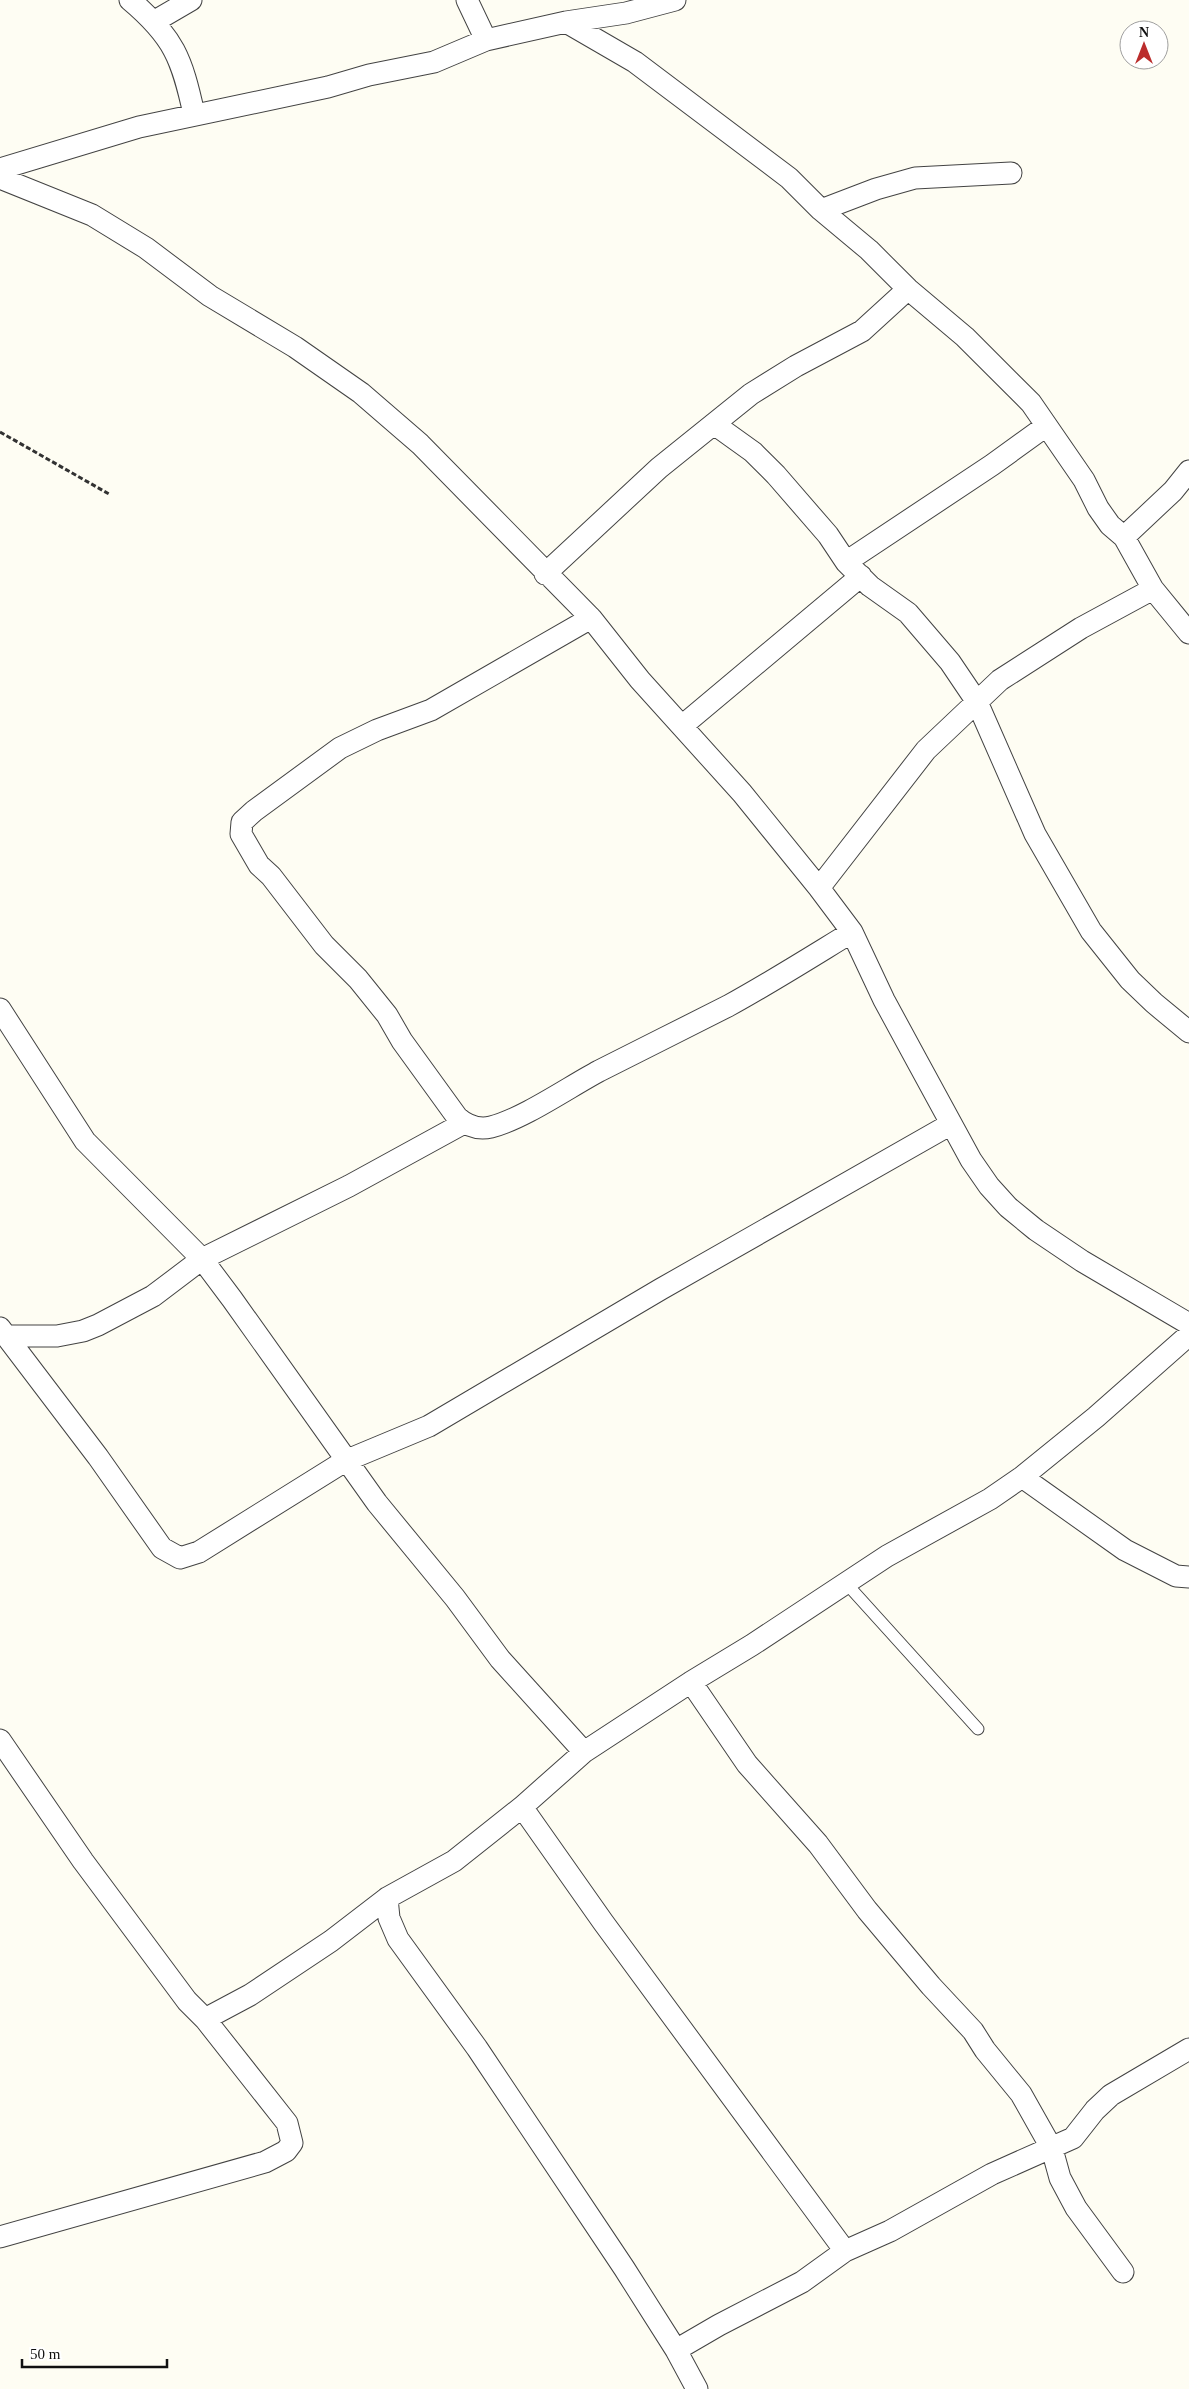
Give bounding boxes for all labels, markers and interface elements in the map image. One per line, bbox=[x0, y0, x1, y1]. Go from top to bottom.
north arrow bbox=[1119, 20, 1169, 70]
text: N bbox=[1139, 25, 1149, 40]
scale bar bbox=[22, 2336, 168, 2368]
text: 50 m bbox=[30, 2346, 61, 2362]

